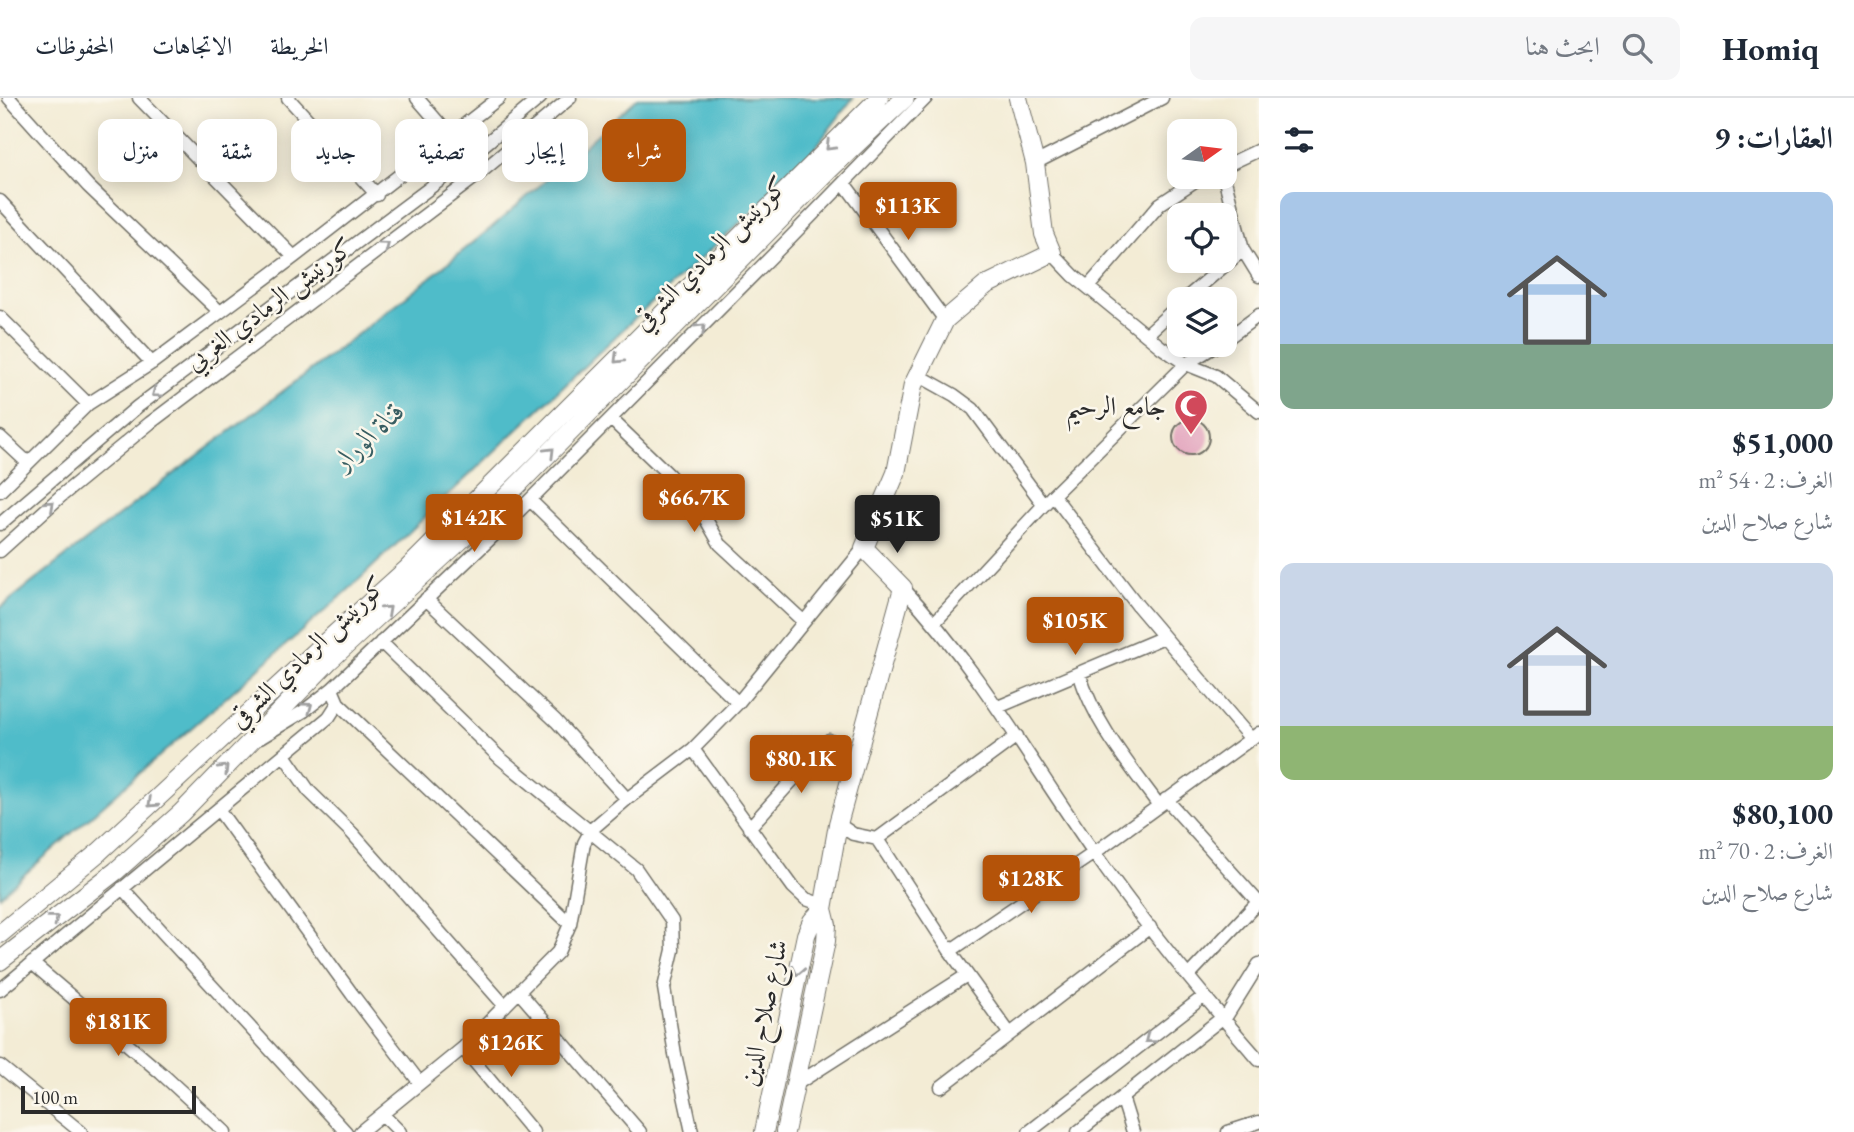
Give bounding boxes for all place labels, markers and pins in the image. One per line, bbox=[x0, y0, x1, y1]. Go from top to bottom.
pin: $113K bbox=[859, 183, 957, 242]
mosque icon: جامع الرحيم bbox=[1172, 387, 1210, 436]
place label: جامع الرحيم bbox=[1066, 389, 1166, 432]
pin: $66.7K bbox=[637, 474, 751, 534]
pin: $142K bbox=[425, 494, 523, 554]
pin: $51K bbox=[856, 496, 938, 555]
pin: $105K bbox=[1026, 598, 1124, 657]
pin: $80.1K bbox=[744, 736, 858, 795]
pin: $128K bbox=[982, 856, 1080, 915]
pin: $181K bbox=[69, 998, 167, 1058]
pin: $126K bbox=[462, 1020, 560, 1079]

